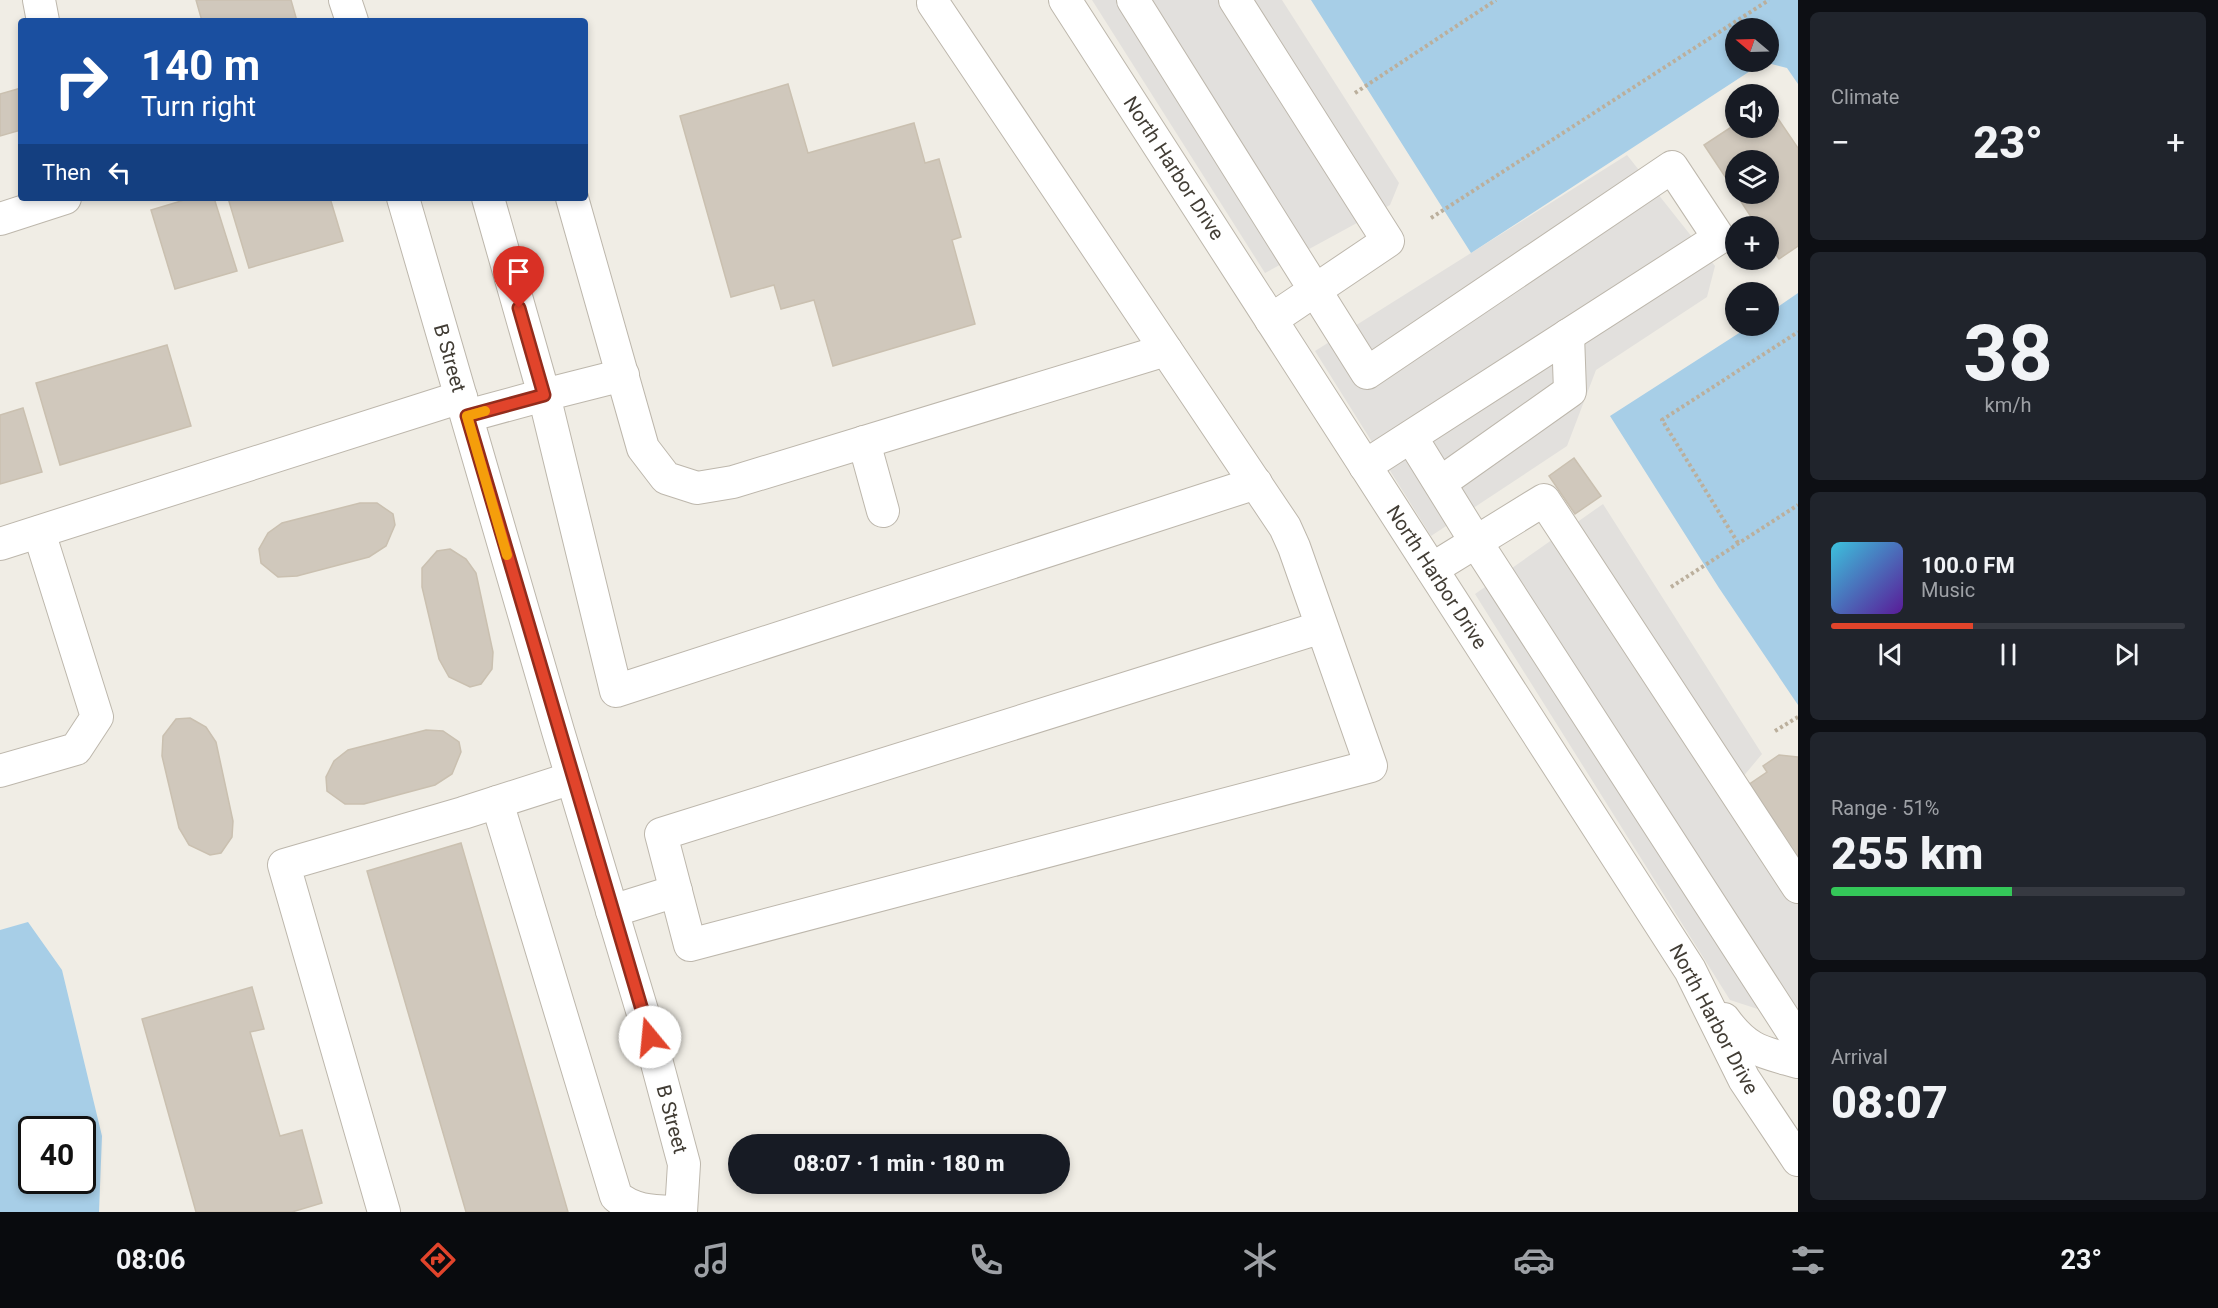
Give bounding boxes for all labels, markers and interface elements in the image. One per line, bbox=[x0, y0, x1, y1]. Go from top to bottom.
north arrow bbox=[1725, 18, 1779, 72]
map controls bbox=[1725, 18, 1779, 336]
text: 140 m bbox=[141, 41, 260, 90]
icon: right bbox=[42, 42, 120, 120]
button: sound bbox=[1725, 84, 1779, 138]
text: Climate bbox=[1831, 85, 1899, 109]
text: Turn right bbox=[141, 91, 256, 123]
street label: North Harbor Drive bbox=[1119, 92, 1229, 244]
text: 23° bbox=[1973, 116, 2043, 169]
text: − bbox=[1831, 123, 1850, 162]
text: + bbox=[2166, 123, 2185, 162]
button: layers bbox=[1725, 150, 1779, 204]
icon: left bbox=[103, 156, 136, 189]
text: Then bbox=[42, 160, 91, 185]
button: + bbox=[1725, 216, 1779, 270]
pin bbox=[493, 246, 544, 308]
icon: arrive bbox=[502, 255, 535, 288]
button: − bbox=[1725, 282, 1779, 336]
text: 38 bbox=[1963, 308, 2053, 399]
street label: B Street bbox=[429, 321, 471, 395]
text: km/h bbox=[1985, 393, 2031, 417]
street label: North Harbor Drive bbox=[1382, 501, 1492, 653]
text: 100.0 FM bbox=[1921, 553, 2015, 578]
text: Music bbox=[1921, 578, 1975, 602]
icon: previous bbox=[1874, 638, 1907, 671]
icon: pause bbox=[1992, 638, 2025, 671]
icon: next bbox=[2110, 638, 2143, 671]
text: Range · 51% bbox=[1831, 796, 1939, 820]
text: 255 km bbox=[1831, 827, 1983, 880]
street label: North Harbor Drive bbox=[1664, 940, 1764, 1098]
position arrow bbox=[618, 1005, 682, 1069]
text: Arrival bbox=[1831, 1045, 1888, 1069]
text: 08:07 bbox=[1831, 1076, 1948, 1129]
street label: B Street bbox=[651, 1082, 693, 1156]
speed limit sign: 40 bbox=[18, 1116, 96, 1194]
text: 08:07 · 1 min · 180 m bbox=[794, 1151, 1004, 1176]
icon: directions bbox=[417, 1239, 459, 1281]
icon: music bbox=[691, 1239, 733, 1281]
icon: phone bbox=[965, 1239, 1007, 1281]
icon: climate bbox=[1239, 1239, 1281, 1281]
icon: car bbox=[1513, 1239, 1555, 1281]
icon: filters bbox=[1787, 1239, 1829, 1281]
text: 08:06 bbox=[116, 1244, 186, 1276]
text: 23° bbox=[2061, 1244, 2102, 1276]

